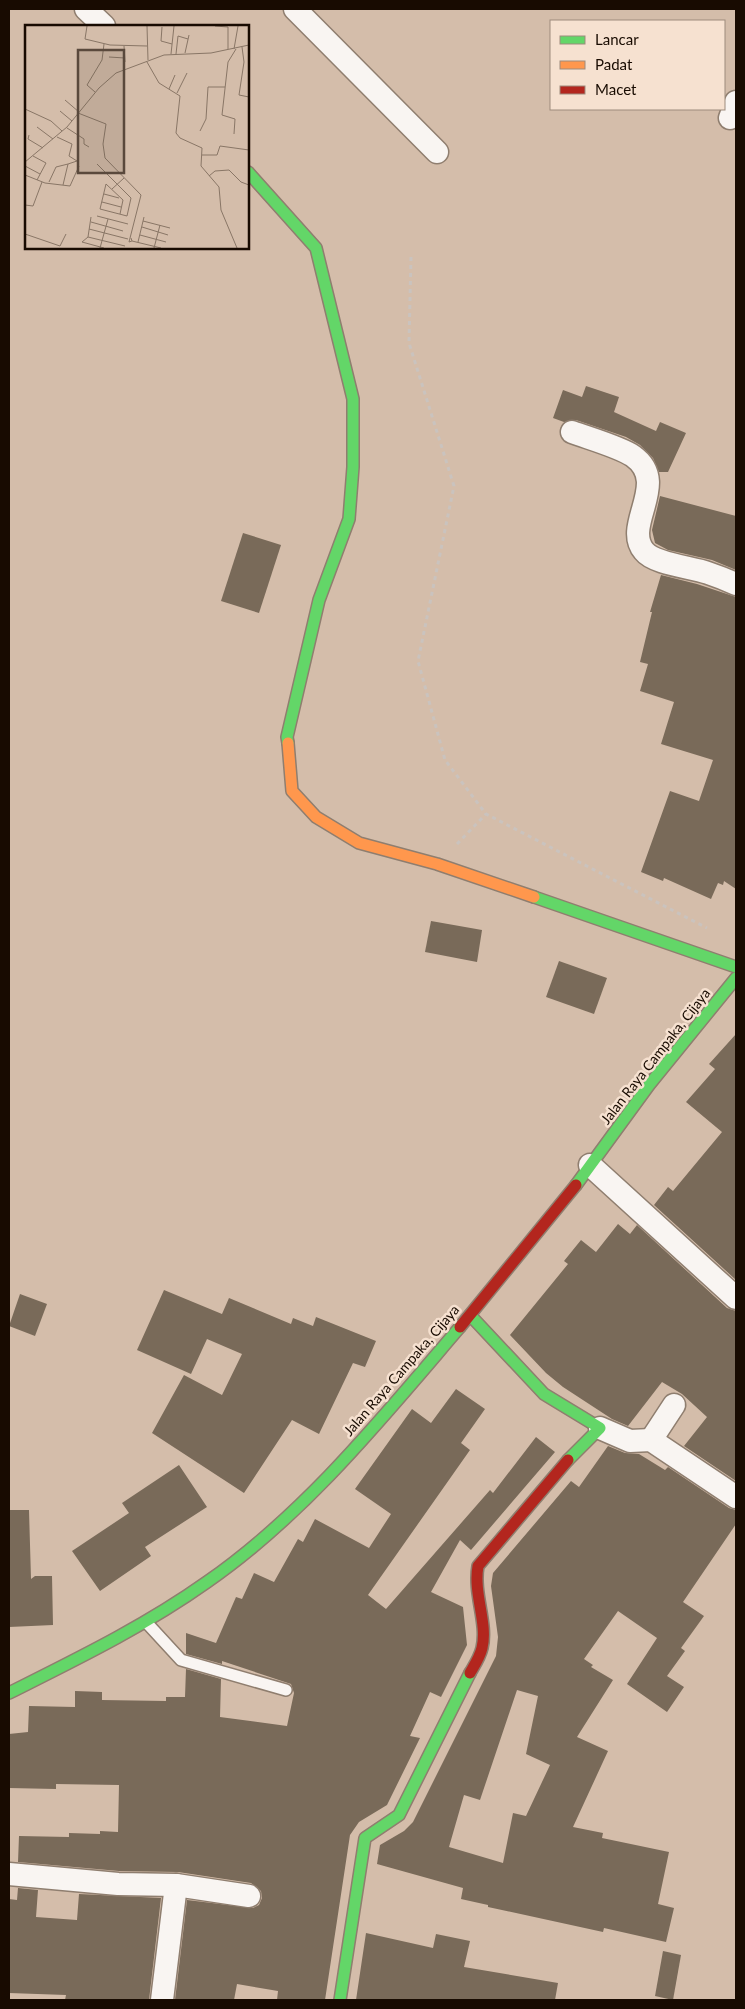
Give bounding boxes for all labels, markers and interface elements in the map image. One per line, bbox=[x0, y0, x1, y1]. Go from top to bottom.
legend bbox=[550, 20, 725, 110]
inset map bbox=[25, 25, 249, 249]
text: Lancar bbox=[595, 30, 639, 48]
text: Padat bbox=[595, 55, 633, 73]
text: Macet bbox=[595, 80, 637, 98]
street label: Jalan Raya Campaka, Cijaya bbox=[597, 985, 713, 1127]
street label: Jalan Raya Campaka, Cijaya bbox=[340, 1301, 462, 1439]

